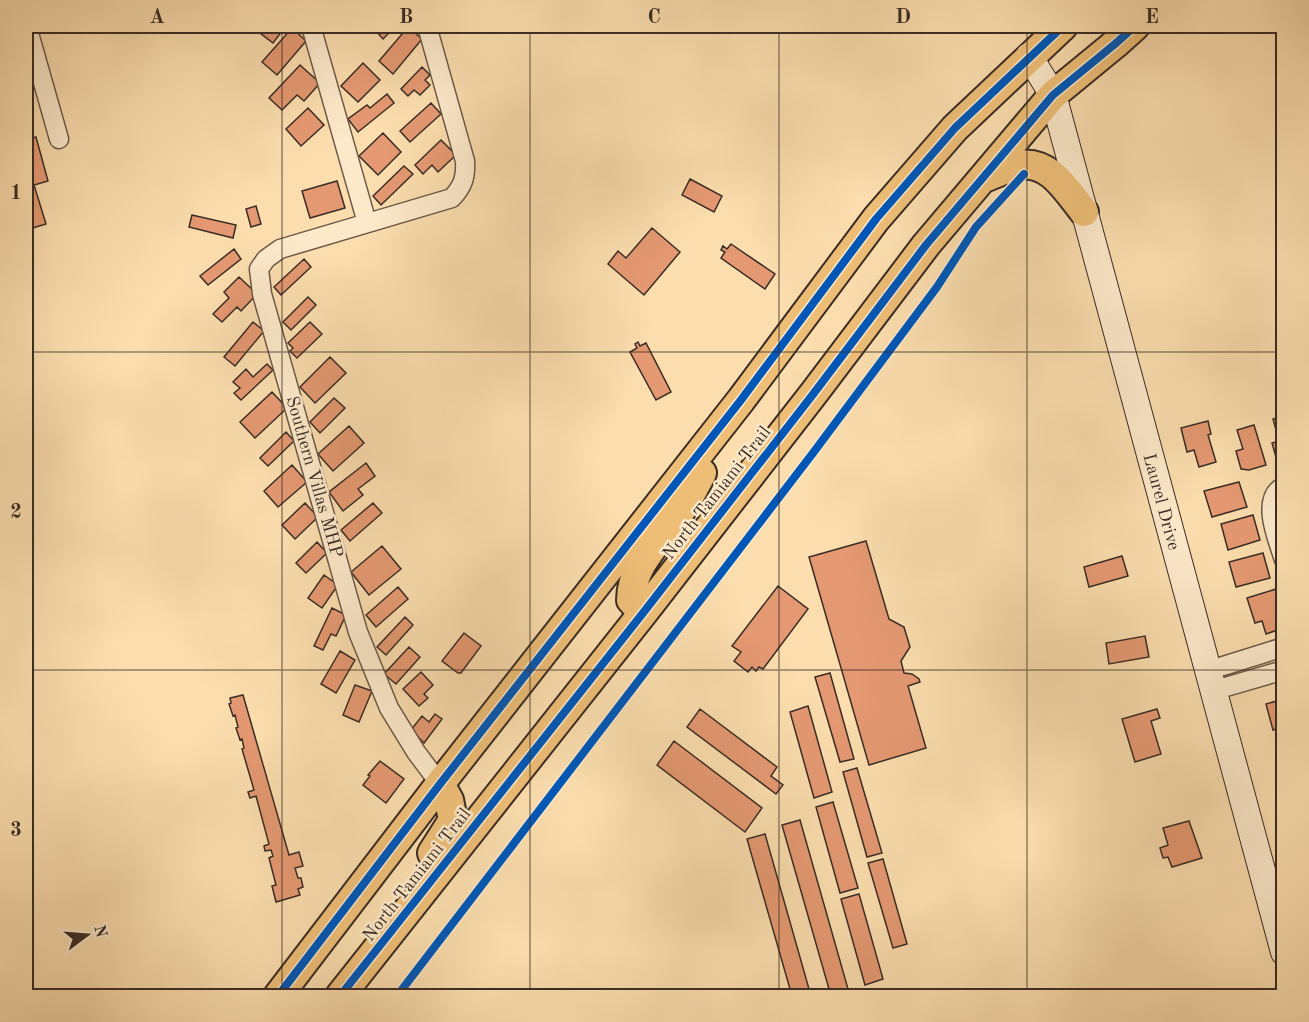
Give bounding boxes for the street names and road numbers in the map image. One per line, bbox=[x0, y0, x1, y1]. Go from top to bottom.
street label: Southern Villas MHP bbox=[282, 394, 346, 560]
street label: North Tamiami Trail bbox=[660, 423, 774, 563]
street label: Laurel Drive bbox=[1139, 452, 1183, 552]
street label: North Tamiami Trail bbox=[360, 805, 474, 945]

